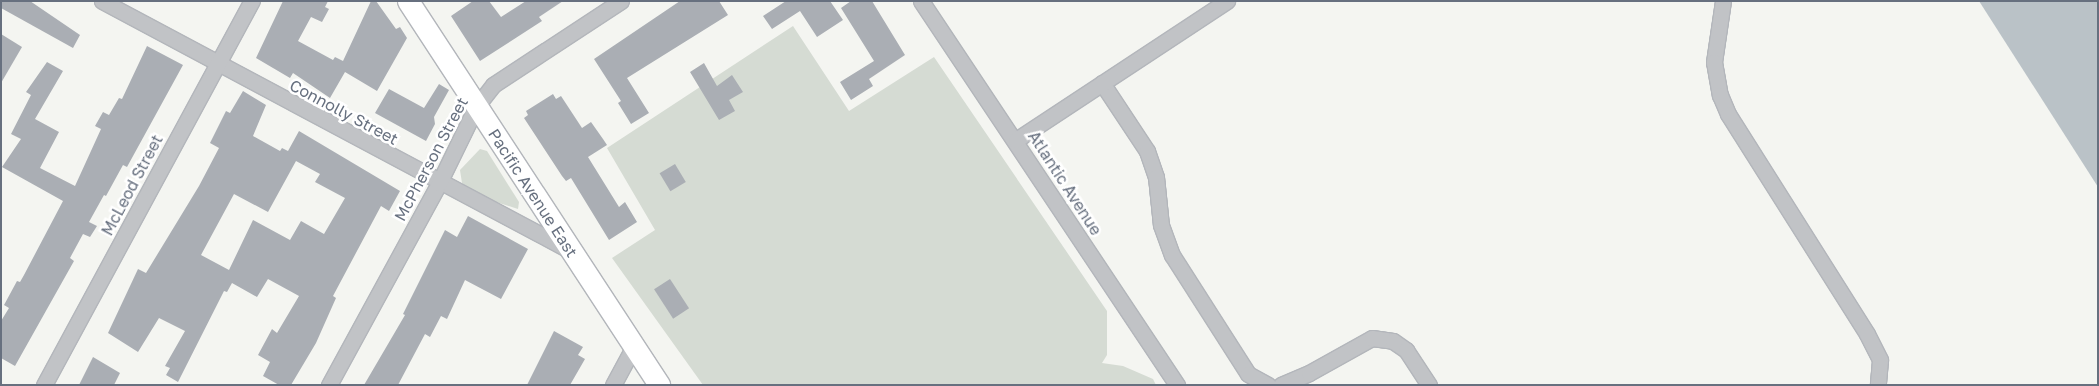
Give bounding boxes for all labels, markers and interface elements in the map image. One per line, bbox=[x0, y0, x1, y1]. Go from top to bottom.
street label: Connolly Street bbox=[287, 75, 401, 149]
street label: McPherson Street bbox=[390, 94, 472, 224]
street label: Pacific Avenue East bbox=[484, 125, 582, 261]
street label: Atlantic Avenue bbox=[1024, 127, 1106, 239]
street label: McLeod Street bbox=[97, 131, 167, 239]

